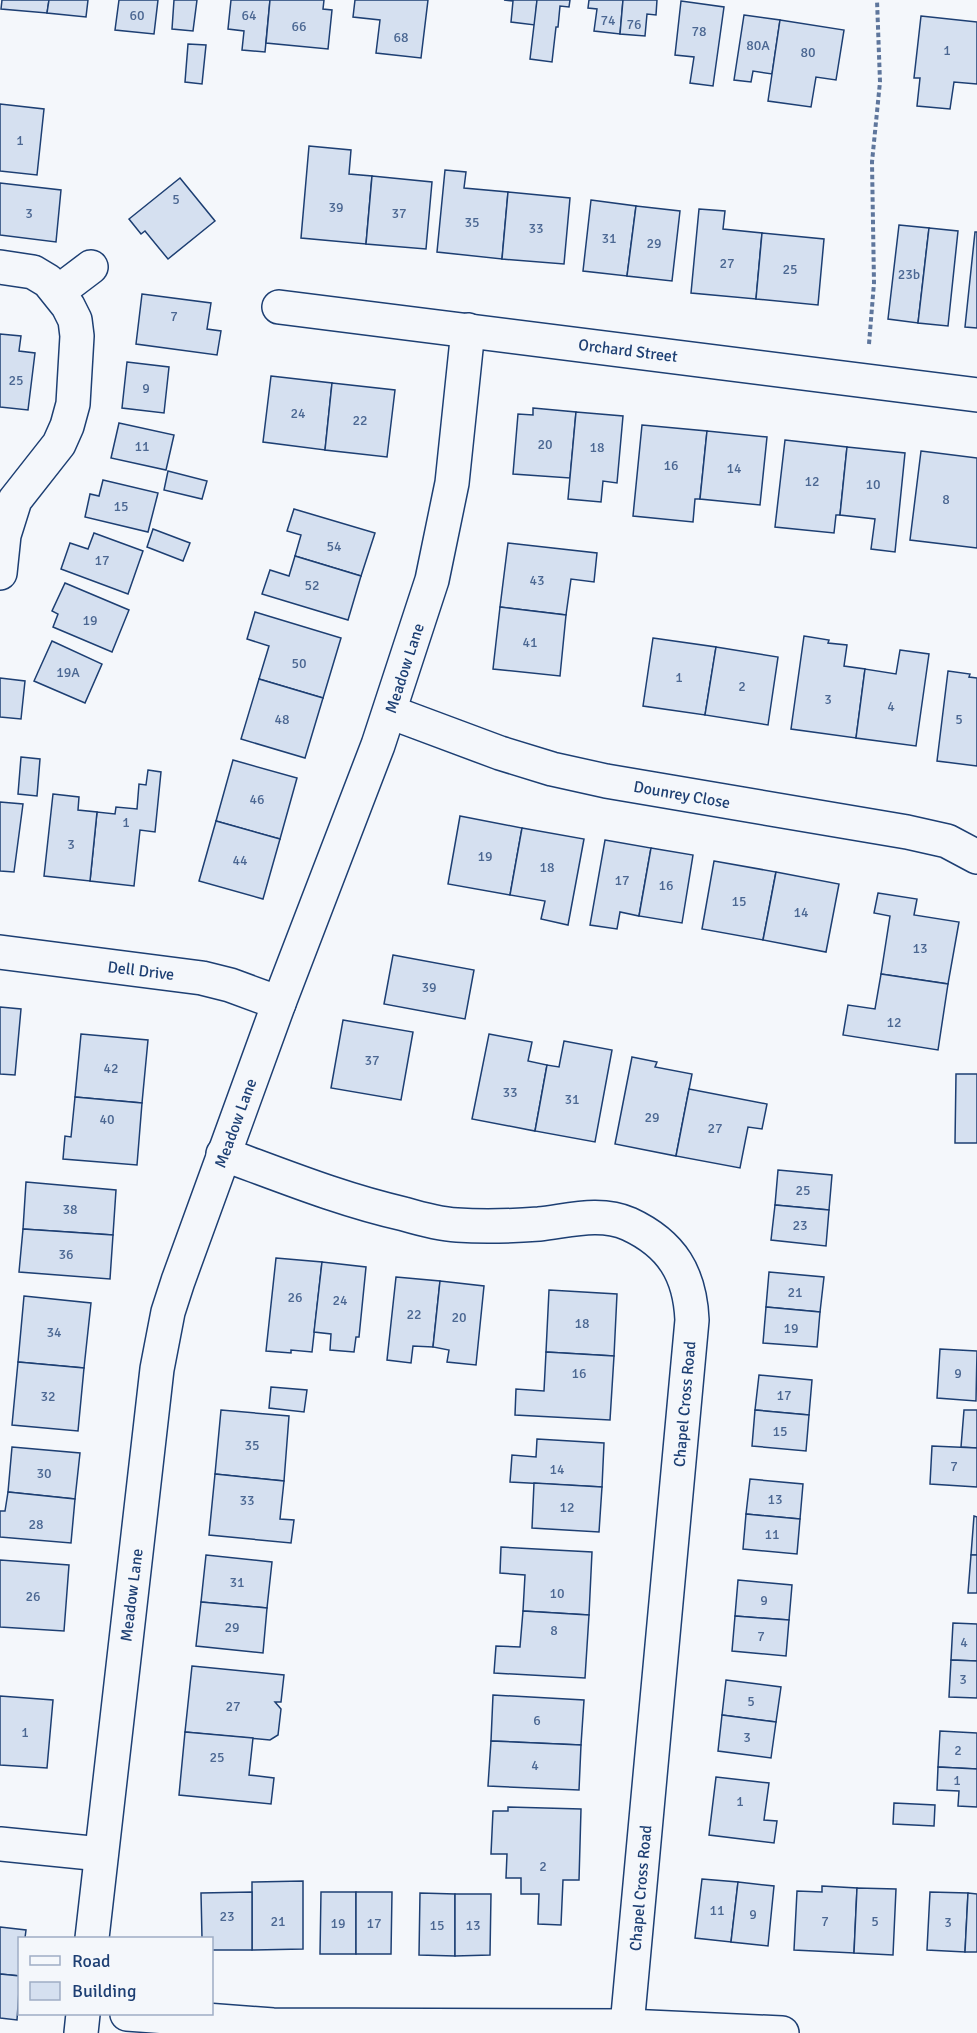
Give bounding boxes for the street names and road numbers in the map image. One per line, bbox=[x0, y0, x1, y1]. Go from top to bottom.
street label: Orchard Street bbox=[577, 335, 679, 367]
street label: Meadow Lane bbox=[381, 621, 429, 716]
street label: Dounrey Close bbox=[632, 777, 732, 813]
street label: Dell Drive bbox=[106, 957, 175, 985]
street label: Meadow Lane bbox=[211, 1076, 261, 1171]
street label: Chapel Cross Road bbox=[670, 1340, 700, 1468]
street label: Meadow Lane bbox=[116, 1547, 148, 1643]
street label: Chapel Cross Road bbox=[626, 1824, 656, 1952]

